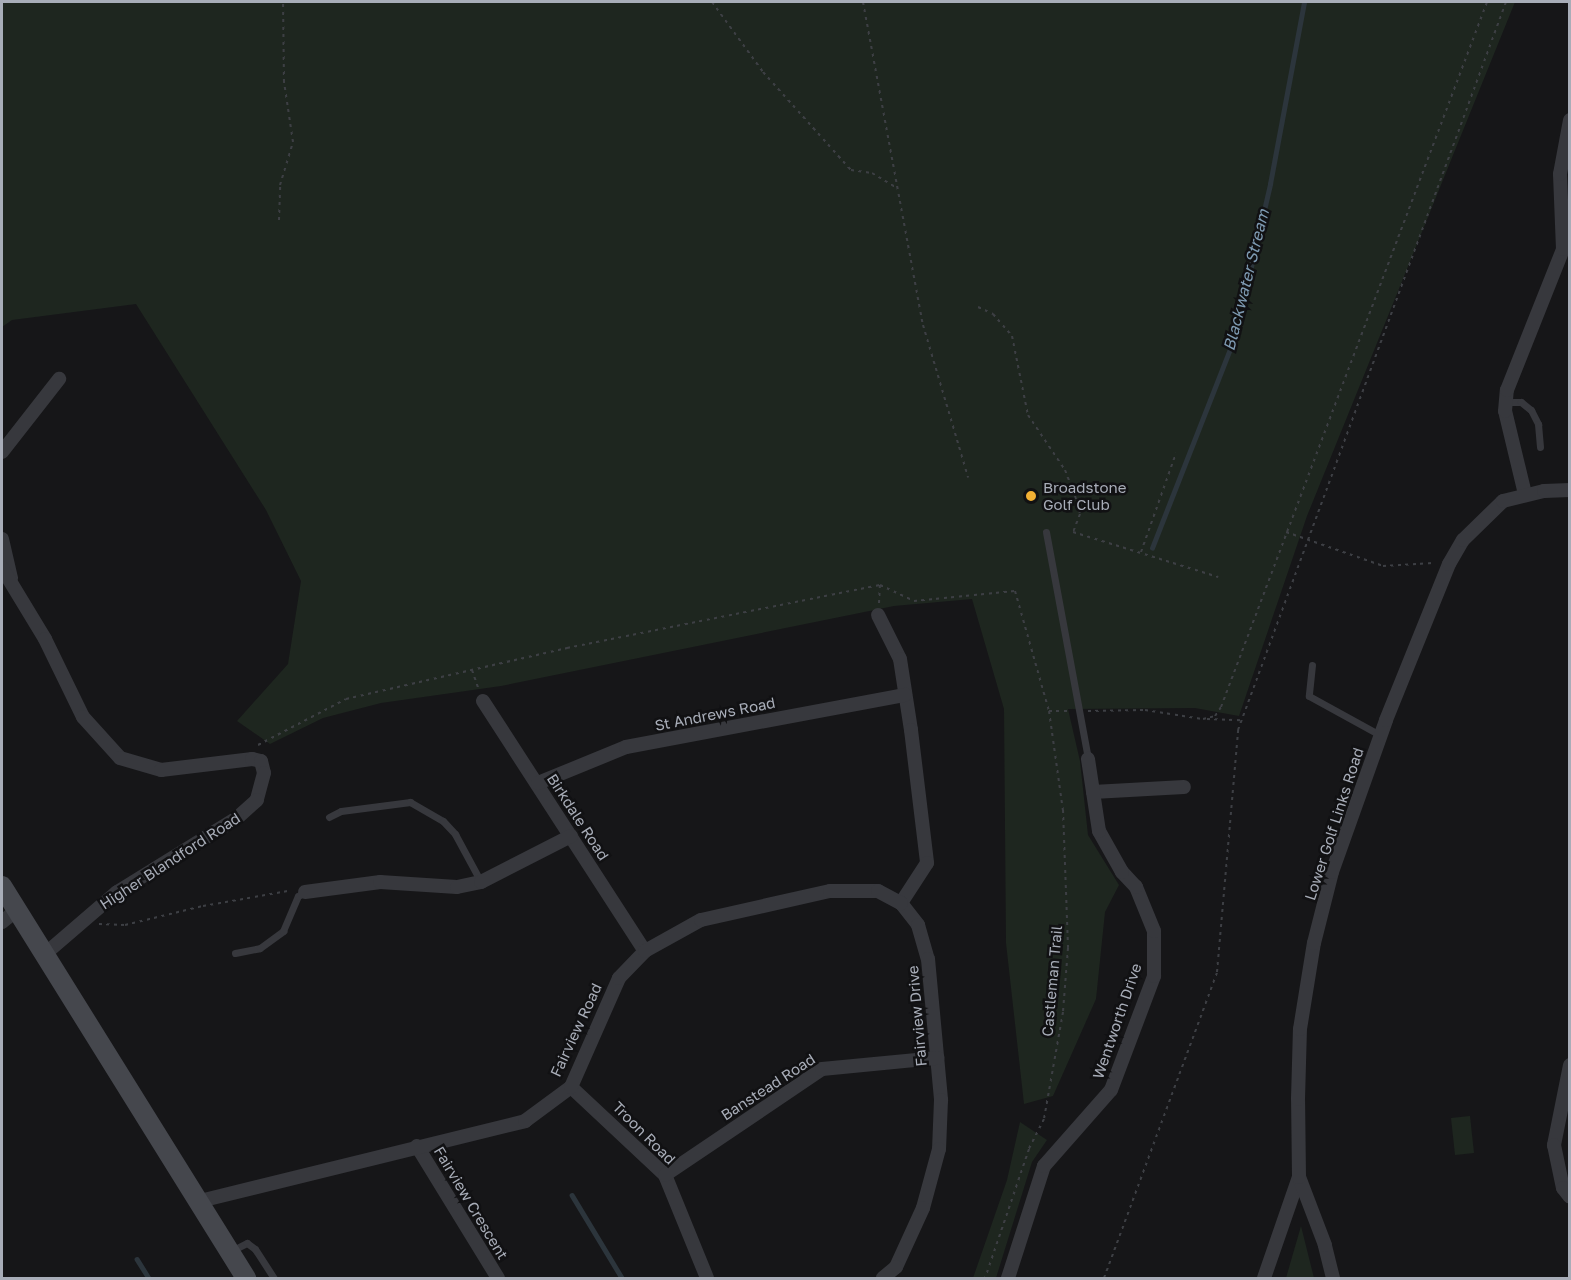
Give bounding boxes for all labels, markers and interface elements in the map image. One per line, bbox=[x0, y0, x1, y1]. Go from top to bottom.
water label: Blackwater Stream bbox=[1219, 207, 1273, 353]
place label: Broadstone Golf Club bbox=[1043, 478, 1126, 513]
marker: Broadstone Golf Club bbox=[1024, 489, 1038, 503]
street label: St Andrews Road bbox=[653, 693, 777, 735]
street label: Lower Golf Links Road bbox=[1301, 745, 1367, 903]
street label: Birkdale Road bbox=[543, 770, 613, 864]
street label: Higher Blandford Road bbox=[96, 809, 244, 913]
street label: Castleman Trail bbox=[1038, 925, 1066, 1037]
street label: Wentworth Drive bbox=[1089, 961, 1145, 1081]
street label: Fairview Drive bbox=[904, 965, 930, 1067]
street label: Fairview Road bbox=[546, 980, 606, 1080]
street label: Banstead Road bbox=[718, 1050, 818, 1124]
street label: Troon Road bbox=[609, 1098, 679, 1168]
street label: Fairview Crescent bbox=[430, 1143, 512, 1263]

